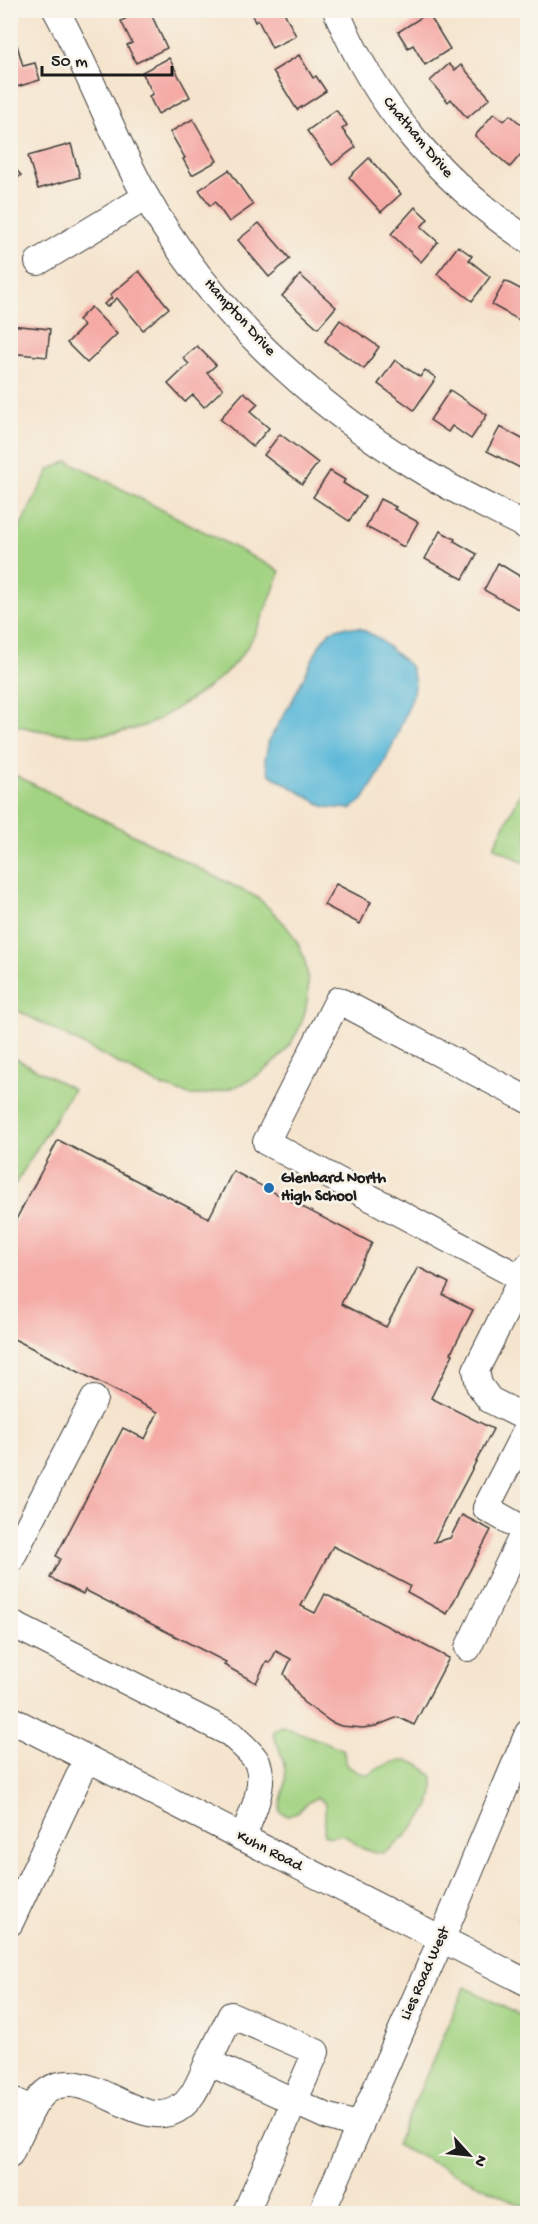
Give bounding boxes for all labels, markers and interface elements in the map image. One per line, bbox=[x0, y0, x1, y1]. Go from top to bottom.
scale bar bbox=[42, 39, 172, 77]
text: 50 m bbox=[51, 52, 88, 73]
street label: Chatham Drive bbox=[378, 94, 457, 183]
street label: Hampton Drive bbox=[199, 275, 279, 361]
place label: Glenbard North High School bbox=[281, 1170, 387, 1207]
marker: Glenbard North High School bbox=[262, 1181, 276, 1195]
street label: Kuhn Road bbox=[233, 1827, 307, 1877]
street label: Lies Road West bbox=[397, 1923, 456, 2024]
north arrow bbox=[439, 2125, 499, 2185]
text: N bbox=[468, 2151, 490, 2170]

